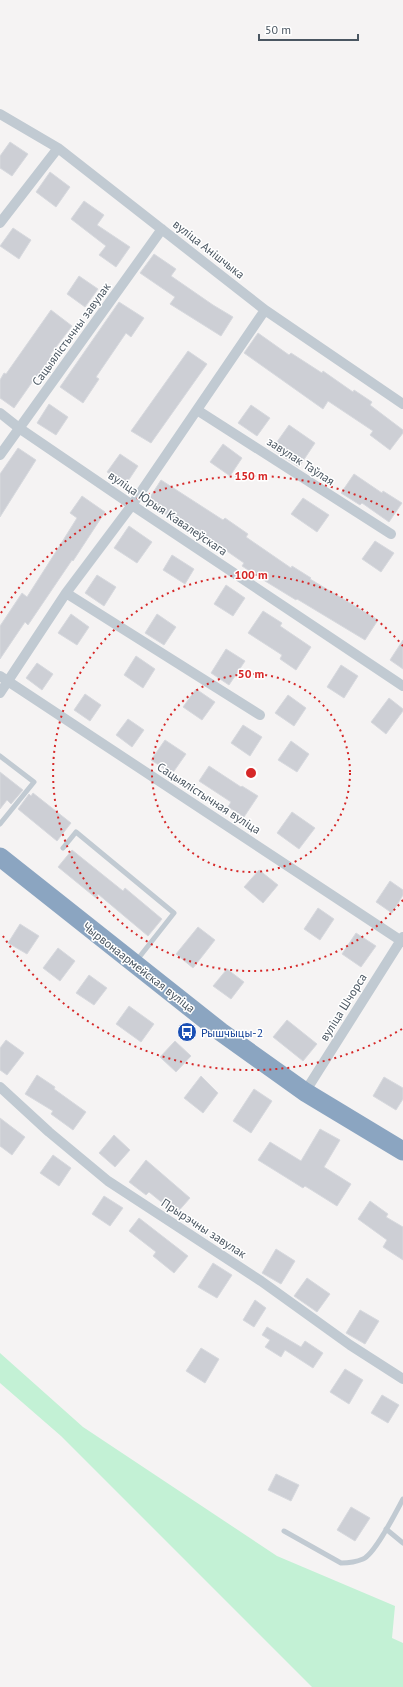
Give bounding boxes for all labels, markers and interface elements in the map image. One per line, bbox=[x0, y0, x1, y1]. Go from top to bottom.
scale bar bbox=[259, 16, 358, 42]
text: 50 m bbox=[265, 22, 291, 37]
street label: вуліца Анішчыка bbox=[170, 216, 248, 282]
street label: Сацыялістычны завулак bbox=[28, 279, 114, 389]
street label: завулак Таўлая bbox=[264, 434, 338, 488]
street label: вуліца Юрыя Кавалеўскага bbox=[106, 467, 230, 559]
text: 150 m bbox=[234, 468, 268, 483]
text: 100 m bbox=[234, 567, 268, 582]
text: 50 m bbox=[238, 666, 264, 681]
street label: Сацыялістычная вуліца bbox=[154, 759, 264, 837]
centre of rings bbox=[244, 766, 258, 780]
street label: Чырвонаармейская вуліца bbox=[80, 918, 198, 1016]
street label: вуліца Шчорса bbox=[316, 970, 370, 1044]
bus stop icon: Рышчыцы-2 bbox=[176, 1021, 198, 1043]
place label: Рышчыцы-2 bbox=[201, 1025, 263, 1040]
street label: Прырэчны завулак bbox=[159, 1195, 250, 1261]

